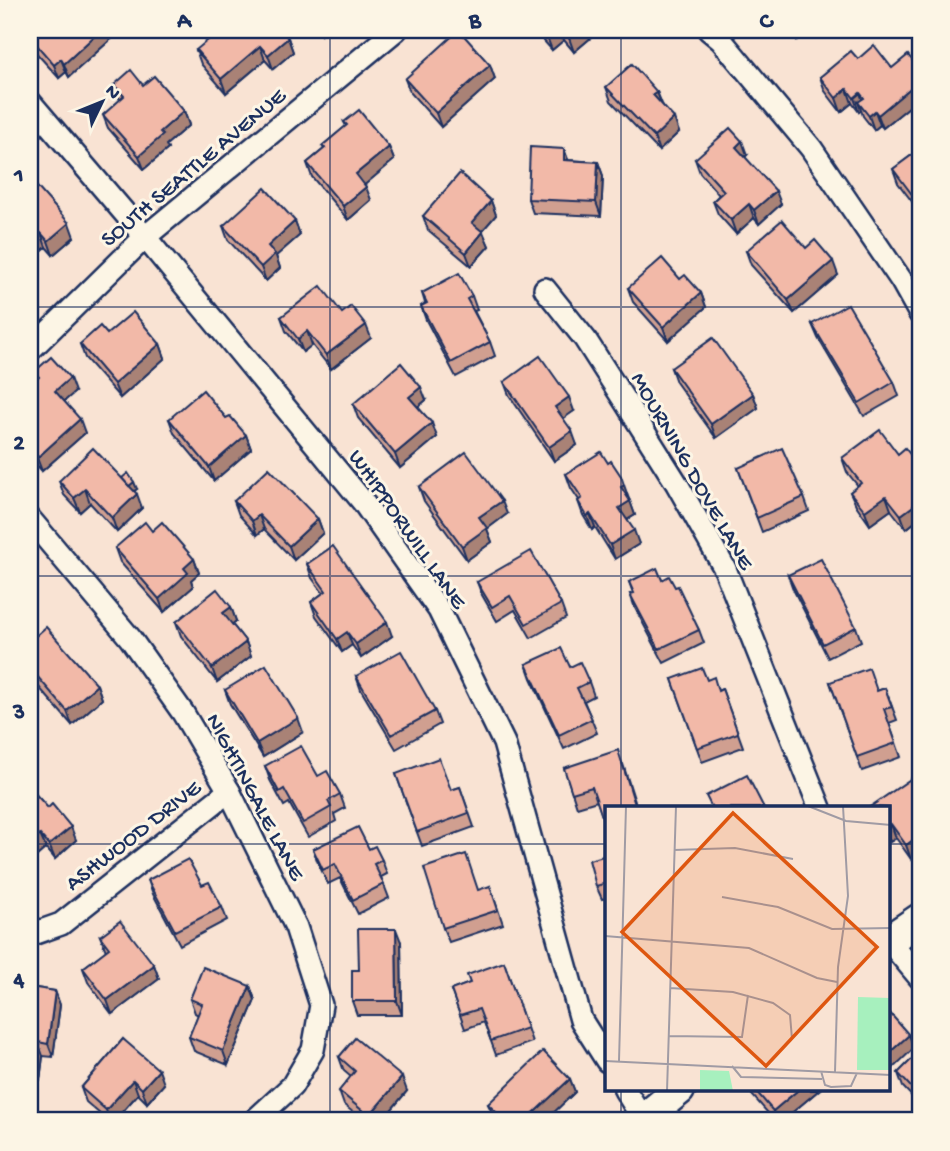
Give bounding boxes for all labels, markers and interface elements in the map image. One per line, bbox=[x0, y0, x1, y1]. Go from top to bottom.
text: A bbox=[176, 9, 192, 36]
text: B bbox=[468, 9, 482, 36]
text: C bbox=[760, 9, 775, 36]
north arrow bbox=[66, 66, 136, 136]
street label: SOUTH SEATTLE AVENUE bbox=[94, 81, 290, 251]
text: 1 bbox=[13, 163, 24, 190]
street label: MOURNING DOVE LANE bbox=[623, 368, 759, 577]
text: 2 bbox=[13, 431, 25, 458]
street label: WHIPPORWILL LANE bbox=[341, 445, 472, 616]
text: 3 bbox=[12, 700, 25, 727]
street label: NIGHTINGALE LANE bbox=[199, 710, 310, 887]
street label: ASHWOOD DRIVE bbox=[61, 774, 209, 898]
inset map bbox=[605, 806, 890, 1092]
text: 4 bbox=[13, 968, 25, 995]

